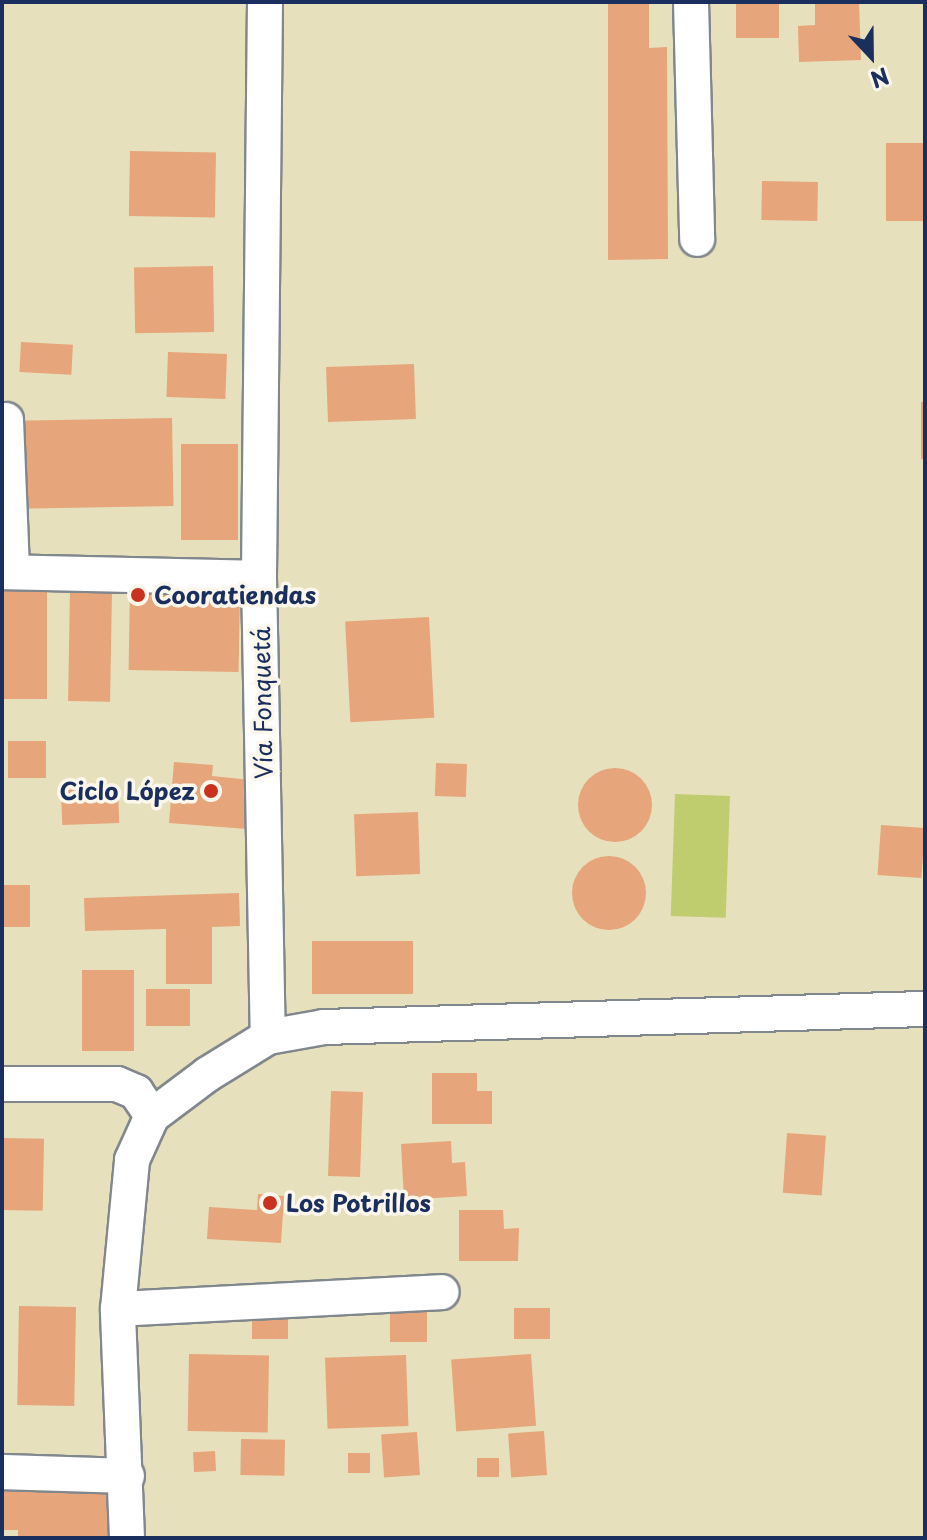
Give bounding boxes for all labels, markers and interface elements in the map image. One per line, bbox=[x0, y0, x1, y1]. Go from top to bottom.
north arrow bbox=[831, 16, 911, 96]
text: N bbox=[866, 60, 894, 97]
place label: Cooratiendas bbox=[154, 581, 316, 609]
marker: Cooratiendas bbox=[129, 586, 147, 604]
street label: Vía Fonquetá bbox=[246, 627, 278, 779]
place label: Ciclo López bbox=[59, 777, 195, 805]
marker: Ciclo López bbox=[202, 782, 220, 800]
place label: Los Potrillos bbox=[286, 1189, 432, 1217]
marker: Los Potrillos bbox=[261, 1194, 279, 1212]

